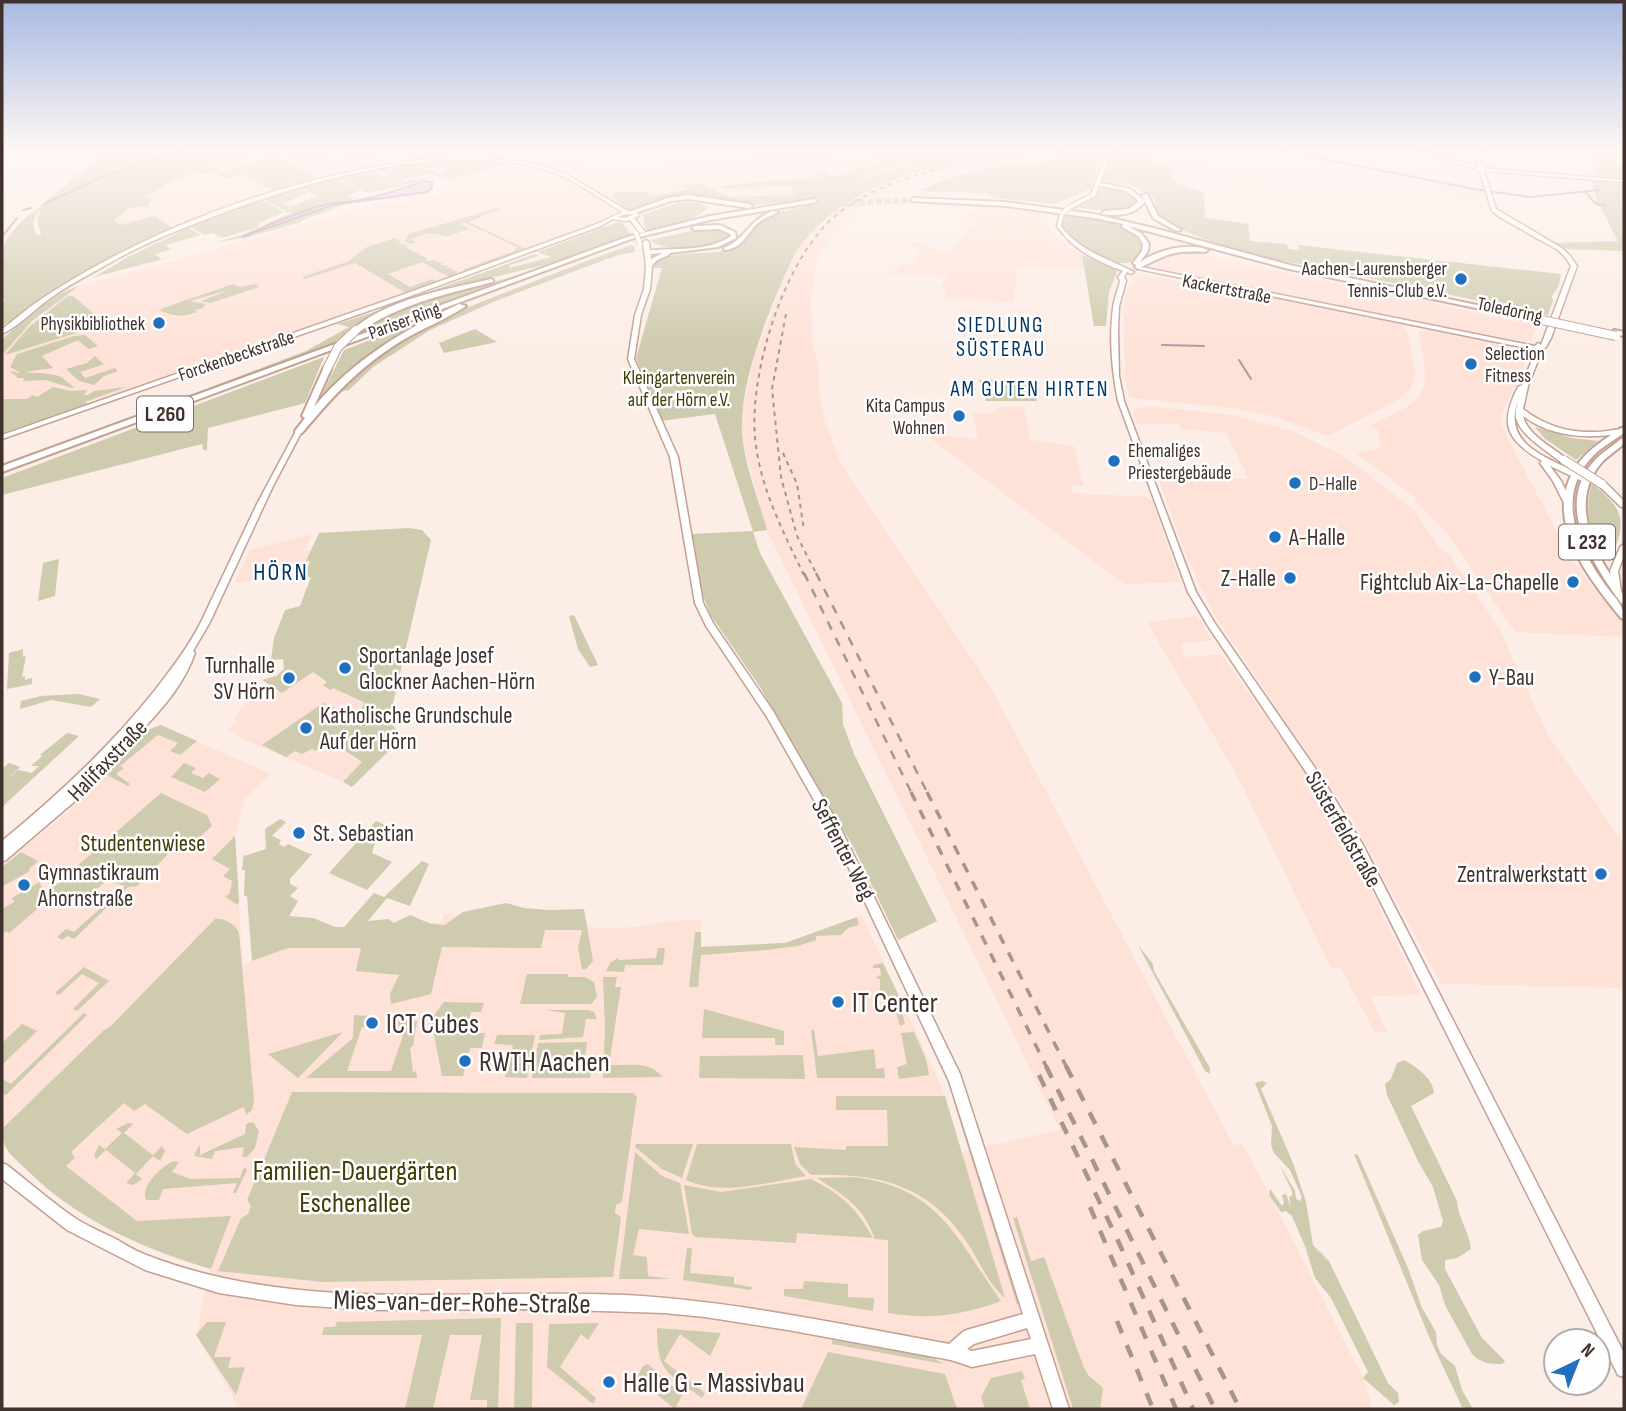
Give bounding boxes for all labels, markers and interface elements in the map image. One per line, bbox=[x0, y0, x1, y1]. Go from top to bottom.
place label: Aachen-Laurensberger Tennis-Club e.V. bbox=[1301, 258, 1448, 303]
street label: Kackertstraße bbox=[1180, 270, 1273, 309]
marker: Aachen-Laurensberger Tennis-Club e.V. bbox=[1453, 271, 1469, 287]
street label: Toledoring bbox=[1475, 292, 1545, 329]
street label: Pariser Ring bbox=[365, 298, 444, 345]
place label: Physikbibliothek bbox=[40, 313, 146, 336]
district label: SIEDLUNG SÜSTERAU bbox=[956, 313, 1046, 362]
marker: Physikbibliothek bbox=[151, 315, 167, 331]
street label: Forckenbeckstraße bbox=[175, 326, 297, 387]
place label: Selection Fitness bbox=[1485, 343, 1545, 388]
marker: Selection Fitness bbox=[1463, 356, 1479, 372]
park label: Kleingartenverein auf der Hörn e.V. bbox=[623, 367, 735, 412]
district label: AM GUTEN HIRTEN bbox=[949, 377, 1110, 402]
place label: Kita Campus Wohnen bbox=[866, 395, 945, 440]
road number: L 260 bbox=[137, 396, 193, 432]
marker: Kita Campus Wohnen bbox=[951, 408, 967, 424]
place label: Ehemaliges Priestergebäude bbox=[1128, 440, 1232, 485]
marker: Ehemaliges Priestergebäude bbox=[1106, 453, 1122, 469]
place label: D-Halle bbox=[1309, 473, 1357, 496]
marker: D-Halle bbox=[1287, 475, 1303, 491]
place label: A-Halle bbox=[1288, 524, 1345, 552]
road number: L 232 bbox=[1559, 524, 1615, 560]
marker: A-Halle bbox=[1267, 529, 1283, 545]
district label: HÖRN bbox=[253, 558, 309, 587]
place label: Z-Halle bbox=[1221, 565, 1276, 593]
place label: Fightclub Aix-La-Chapelle bbox=[1360, 569, 1559, 597]
marker: Z-Halle bbox=[1282, 570, 1298, 586]
marker: Fightclub Aix-La-Chapelle bbox=[1565, 574, 1581, 590]
place label: Sportanlage Josef Glockner Aachen-Hörn bbox=[359, 642, 535, 696]
place label: Turnhalle SV Hörn bbox=[205, 652, 275, 706]
marker: Sportanlage Josef Glockner Aachen-Hörn bbox=[337, 660, 353, 676]
place label: Y-Bau bbox=[1489, 664, 1534, 692]
marker: Y-Bau bbox=[1467, 669, 1483, 685]
marker: Turnhalle SV Hörn bbox=[281, 670, 297, 686]
place label: Katholische Grundschule Auf der Hörn bbox=[319, 702, 512, 756]
street label: Halifaxstraße bbox=[62, 714, 153, 807]
marker: Katholische Grundschule Auf der Hörn bbox=[298, 720, 314, 736]
street label: Süsterfeldstraße bbox=[1299, 767, 1388, 892]
street label: Seffenter Weg bbox=[805, 794, 881, 905]
place label: St. Sebastian bbox=[313, 820, 414, 848]
marker: St. Sebastian bbox=[291, 825, 307, 841]
park label: Studentenwiese bbox=[80, 830, 206, 858]
place label: Gymnastikraum Ahornstraße bbox=[37, 859, 159, 913]
place label: Zentralwerkstatt bbox=[1457, 861, 1587, 889]
marker: Zentralwerkstatt bbox=[1593, 866, 1609, 882]
marker: Gymnastikraum Ahornstraße bbox=[16, 877, 32, 893]
place label: IT Center bbox=[852, 987, 938, 1020]
marker: IT Center bbox=[830, 994, 846, 1010]
place label: ICT Cubes bbox=[386, 1008, 479, 1041]
marker: ICT Cubes bbox=[364, 1015, 380, 1031]
place label: RWTH Aachen bbox=[479, 1046, 610, 1079]
marker: RWTH Aachen bbox=[457, 1053, 473, 1069]
park label: Familien-Dauergärten Eschenallee bbox=[253, 1155, 457, 1220]
street label: Mies-van-der-Rohe-Straße bbox=[333, 1284, 591, 1321]
north arrow bbox=[1542, 1327, 1612, 1397]
text: N bbox=[1576, 1339, 1599, 1363]
place label: Halle G - Massivbau bbox=[623, 1367, 805, 1400]
marker: Halle G - Massivbau bbox=[601, 1374, 617, 1390]

